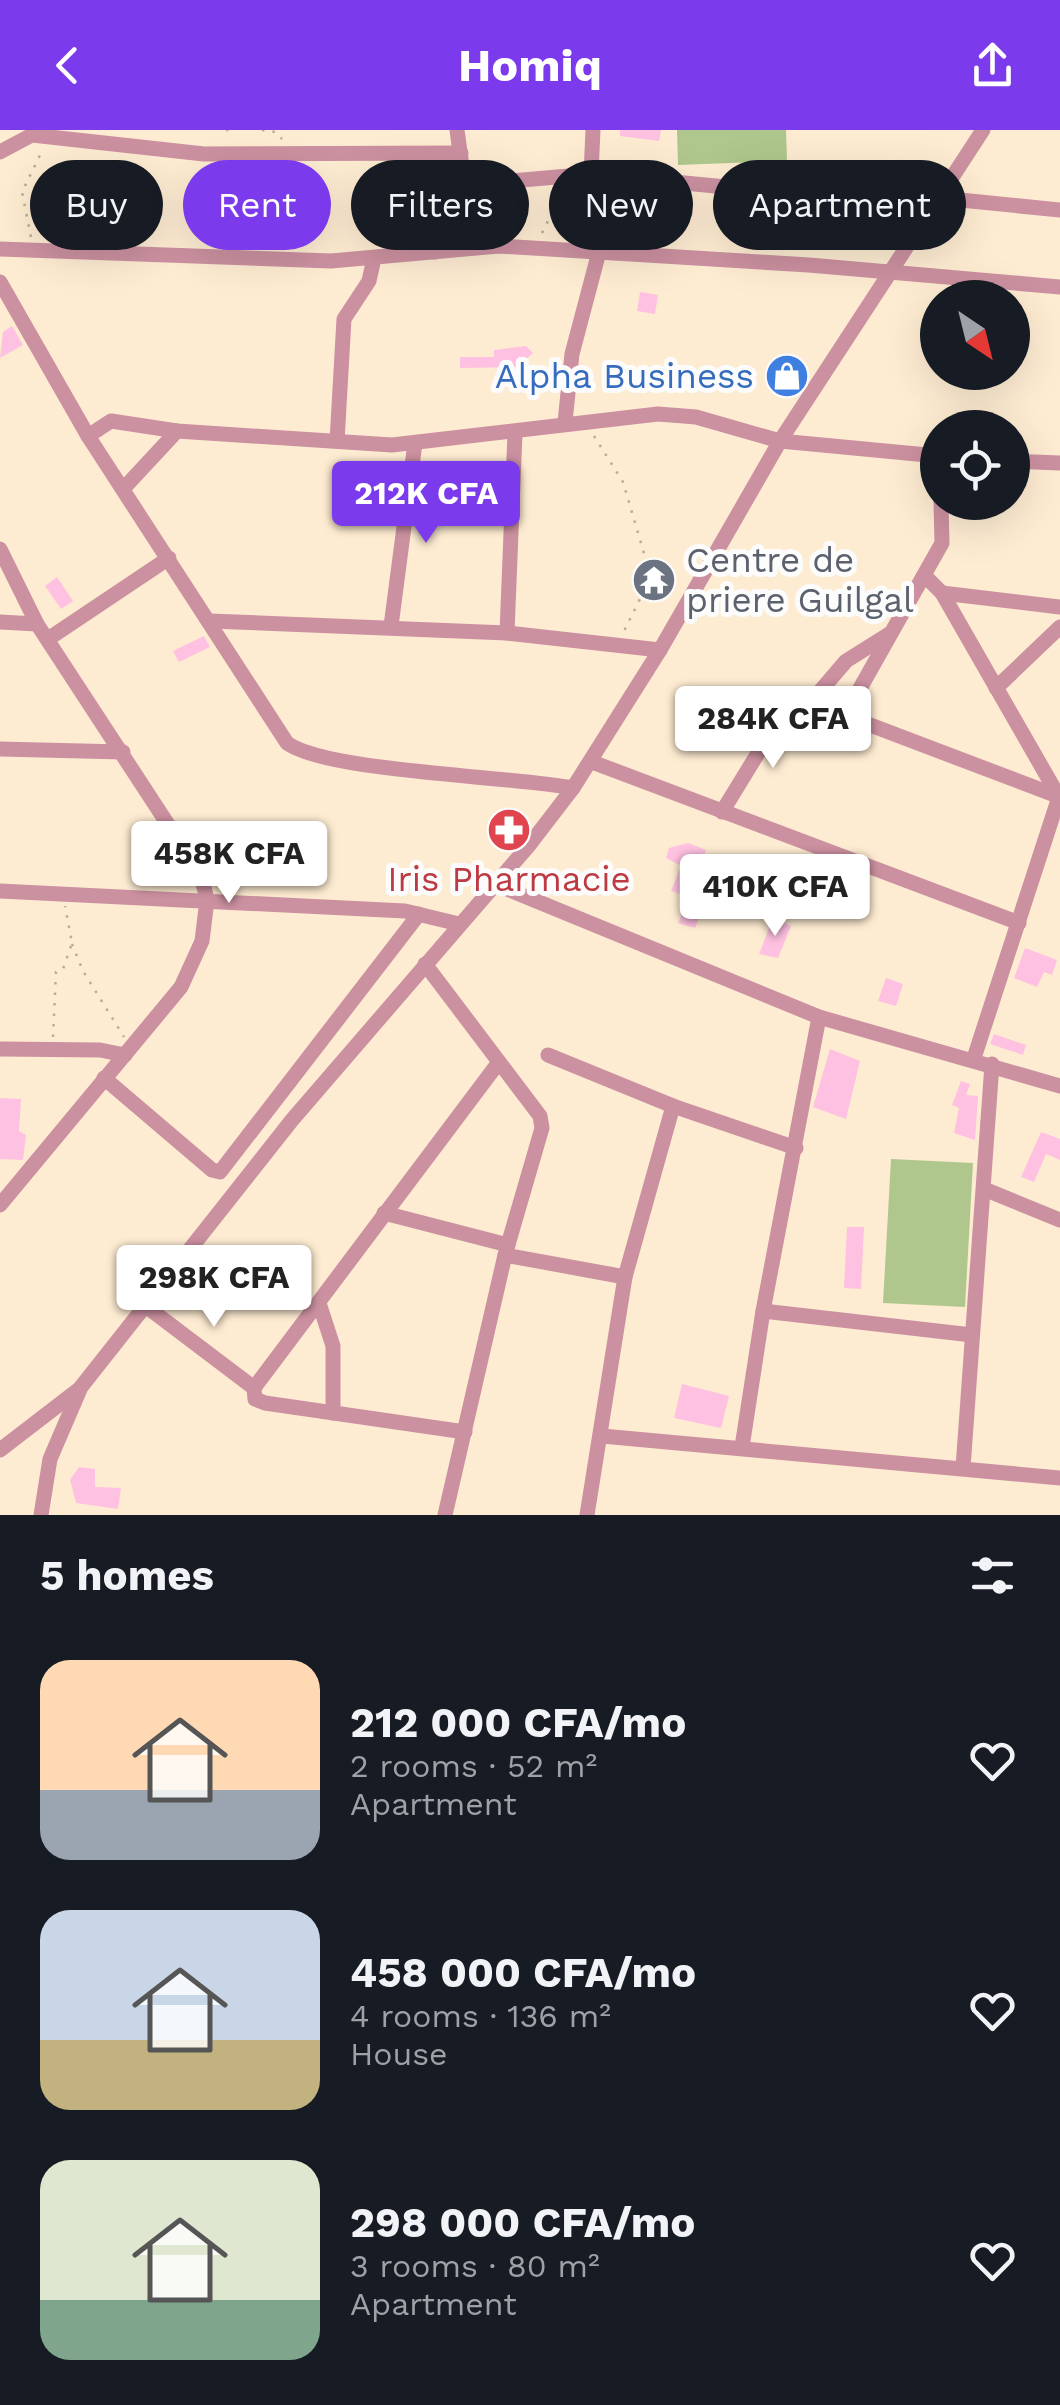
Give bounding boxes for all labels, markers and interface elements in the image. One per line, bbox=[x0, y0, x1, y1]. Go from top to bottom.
icon: back bbox=[40, 38, 95, 93]
icon: share bbox=[965, 38, 1020, 93]
text: Homiq bbox=[458, 39, 602, 92]
chip: Buy bbox=[30, 160, 163, 250]
chip: Rent bbox=[183, 160, 331, 250]
chip: Filters bbox=[351, 160, 529, 250]
chip: New bbox=[549, 160, 693, 250]
chip: Apartment bbox=[713, 160, 966, 250]
north arrow bbox=[920, 280, 1030, 390]
map controls bbox=[920, 280, 1030, 520]
shop icon: Alpha Business bbox=[764, 353, 810, 399]
place label: Alpha Business bbox=[495, 355, 754, 397]
button: locate bbox=[920, 410, 1030, 520]
pin: 212K CFA bbox=[323, 461, 529, 546]
text: 212K CFA bbox=[354, 474, 498, 512]
place label: Centre de priere Guilgal bbox=[686, 539, 914, 621]
temple icon: Centre de priere Guilgal bbox=[631, 557, 677, 603]
pin: 284K CFA bbox=[670, 686, 876, 771]
text: 284K CFA bbox=[697, 699, 849, 737]
pharmacy icon: Iris Pharmacie bbox=[486, 807, 532, 853]
pin: 458K CFA bbox=[126, 821, 332, 906]
text: 458K CFA bbox=[153, 834, 305, 872]
pin: 410K CFA bbox=[672, 854, 878, 939]
place label: Iris Pharmacie bbox=[387, 858, 631, 900]
text: 410K CFA bbox=[702, 867, 848, 905]
pin: 298K CFA bbox=[111, 1245, 317, 1330]
text: 298K CFA bbox=[138, 1258, 290, 1296]
icon: filters bbox=[965, 1548, 1020, 1603]
text: 5 homes bbox=[40, 1551, 214, 1600]
text: 212 000 CFA/mo bbox=[350, 1698, 686, 1747]
icon: home bbox=[120, 1700, 240, 1820]
icon: heart bbox=[965, 1733, 1020, 1788]
text: 2 rooms · 52 m² bbox=[350, 1747, 597, 1785]
text: Apartment bbox=[350, 1785, 517, 1823]
text: 458 000 CFA/mo bbox=[350, 1948, 696, 1997]
icon: home bbox=[120, 1950, 240, 2070]
icon: heart bbox=[965, 1983, 1020, 2038]
text: 4 rooms · 136 m² bbox=[350, 1997, 611, 2035]
text: House bbox=[350, 2035, 448, 2073]
text: 298 000 CFA/mo bbox=[350, 2198, 695, 2247]
icon: home bbox=[120, 2200, 240, 2320]
icon: heart bbox=[965, 2233, 1020, 2288]
text: 3 rooms · 80 m² bbox=[350, 2247, 600, 2285]
text: Apartment bbox=[350, 2285, 517, 2323]

